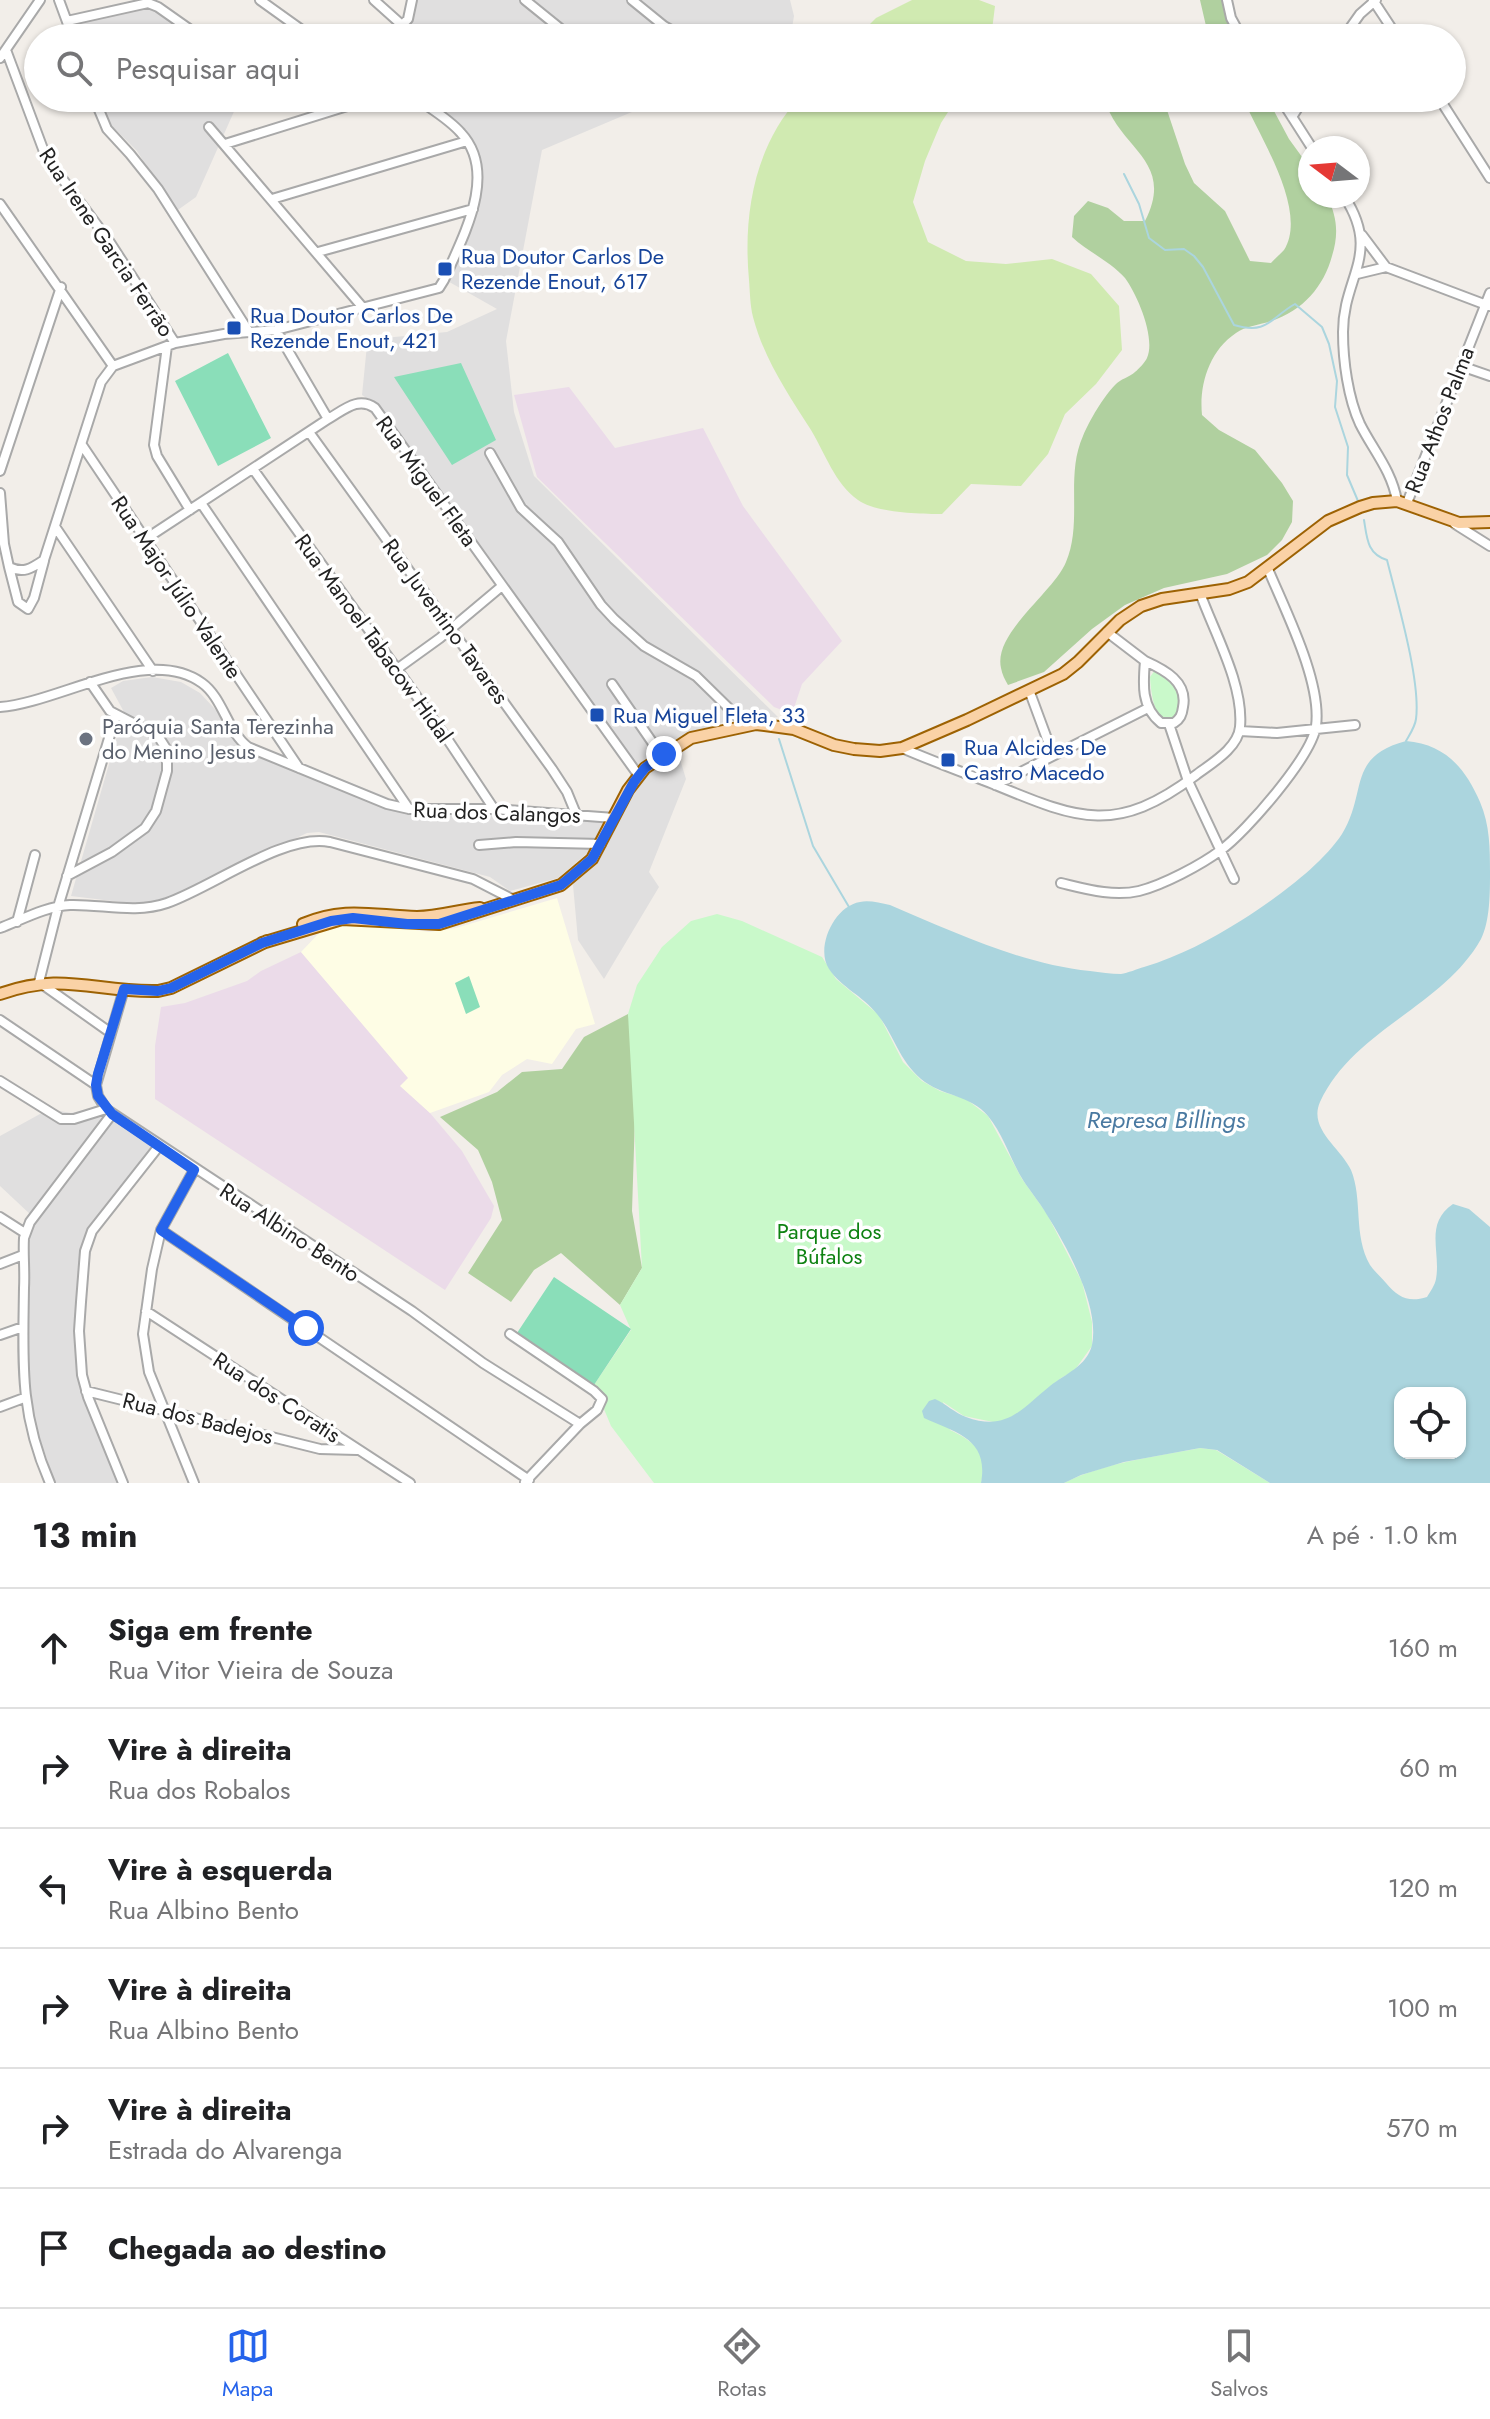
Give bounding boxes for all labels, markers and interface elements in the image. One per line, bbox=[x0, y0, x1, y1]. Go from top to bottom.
search box bbox=[24, 24, 1466, 112]
icon: search bbox=[52, 46, 96, 90]
text: Pesquisar aqui bbox=[116, 47, 301, 90]
north arrow bbox=[1298, 136, 1370, 208]
street label: Rua Irene Garcia Ferrão bbox=[32, 141, 182, 343]
place label: Rua Doutor Carlos De Rezende Enout, 617 bbox=[461, 240, 664, 297]
marker: Rua Doutor Carlos De Rezende Enout, 617 bbox=[436, 260, 454, 278]
place label: Rua Doutor Carlos De Rezende Enout, 421 bbox=[250, 299, 453, 356]
marker: Rua Doutor Carlos De Rezende Enout, 421 bbox=[225, 319, 243, 337]
street label: Rua Athos Palma bbox=[1396, 342, 1482, 498]
street label: Rua Miguel Fleta bbox=[369, 409, 485, 553]
street label: Rua Major Júlio Valente bbox=[104, 489, 250, 685]
street label: Rua Manoel Tabacow Hidal bbox=[287, 527, 461, 749]
street label: Rua Juventino Tavares bbox=[375, 532, 517, 710]
place label: Rua Miguel Fleta, 33 bbox=[613, 699, 805, 731]
marker: Rua Miguel Fleta, 33 bbox=[588, 706, 606, 724]
place label: Paróquia Santa Terezinha do Menino Jesus bbox=[102, 710, 334, 767]
marker: Paróquia Santa Terezinha do Menino Jesus bbox=[77, 730, 95, 748]
place label: Rua Alcides De Castro Macedo bbox=[964, 731, 1107, 788]
route end bbox=[646, 736, 682, 772]
marker: Rua Alcides De Castro Macedo bbox=[939, 751, 957, 769]
street label: Rua dos Calangos bbox=[413, 793, 581, 831]
water label: Represa Billings bbox=[1087, 1102, 1246, 1137]
street label: Rua Albino Bento bbox=[214, 1175, 366, 1289]
park label: Parque dos Búfalos bbox=[777, 1215, 881, 1272]
route start bbox=[288, 1310, 324, 1346]
street label: Rua dos Coratis bbox=[207, 1344, 347, 1450]
street label: Rua dos Badejos bbox=[119, 1384, 277, 1452]
map controls bbox=[1394, 1387, 1466, 1459]
button: locate bbox=[1394, 1387, 1466, 1459]
text: 13 min bbox=[32, 1511, 137, 1560]
text: A pé · 1.0 km bbox=[1307, 1516, 1458, 1554]
text: Siga em frente bbox=[108, 1608, 313, 1651]
icon: ahead bbox=[32, 1626, 76, 1670]
text: 160 m bbox=[1388, 1629, 1458, 1667]
text: Rua Vitor Vieira de Souza bbox=[108, 1651, 393, 1689]
text: Vire à direita bbox=[108, 1728, 292, 1771]
icon: right bbox=[32, 1746, 76, 1790]
text: 60 m bbox=[1399, 1749, 1458, 1787]
text: Rua dos Robalos bbox=[108, 1771, 291, 1809]
text: Vire à esquerda bbox=[108, 1848, 333, 1891]
icon: left bbox=[32, 1866, 76, 1910]
text: 120 m bbox=[1388, 1869, 1458, 1907]
text: Rua Albino Bento bbox=[108, 1891, 299, 1929]
text: Vire à direita bbox=[108, 1968, 292, 2011]
icon: right bbox=[32, 1986, 76, 2030]
text: 100 m bbox=[1387, 1989, 1458, 2027]
text: Rua Albino Bento bbox=[108, 2011, 299, 2049]
text: Vire à direita bbox=[108, 2088, 292, 2131]
icon: right bbox=[32, 2106, 76, 2150]
text: 570 m bbox=[1386, 2109, 1458, 2147]
text: Estrada do Alvarenga bbox=[108, 2131, 342, 2169]
icon: arrive bbox=[32, 2226, 76, 2270]
text: Chegada ao destino bbox=[108, 2227, 386, 2270]
tab: Mapa bbox=[222, 2324, 273, 2404]
tab: Rotas bbox=[717, 2324, 766, 2404]
tab: Salvos bbox=[1210, 2324, 1268, 2404]

